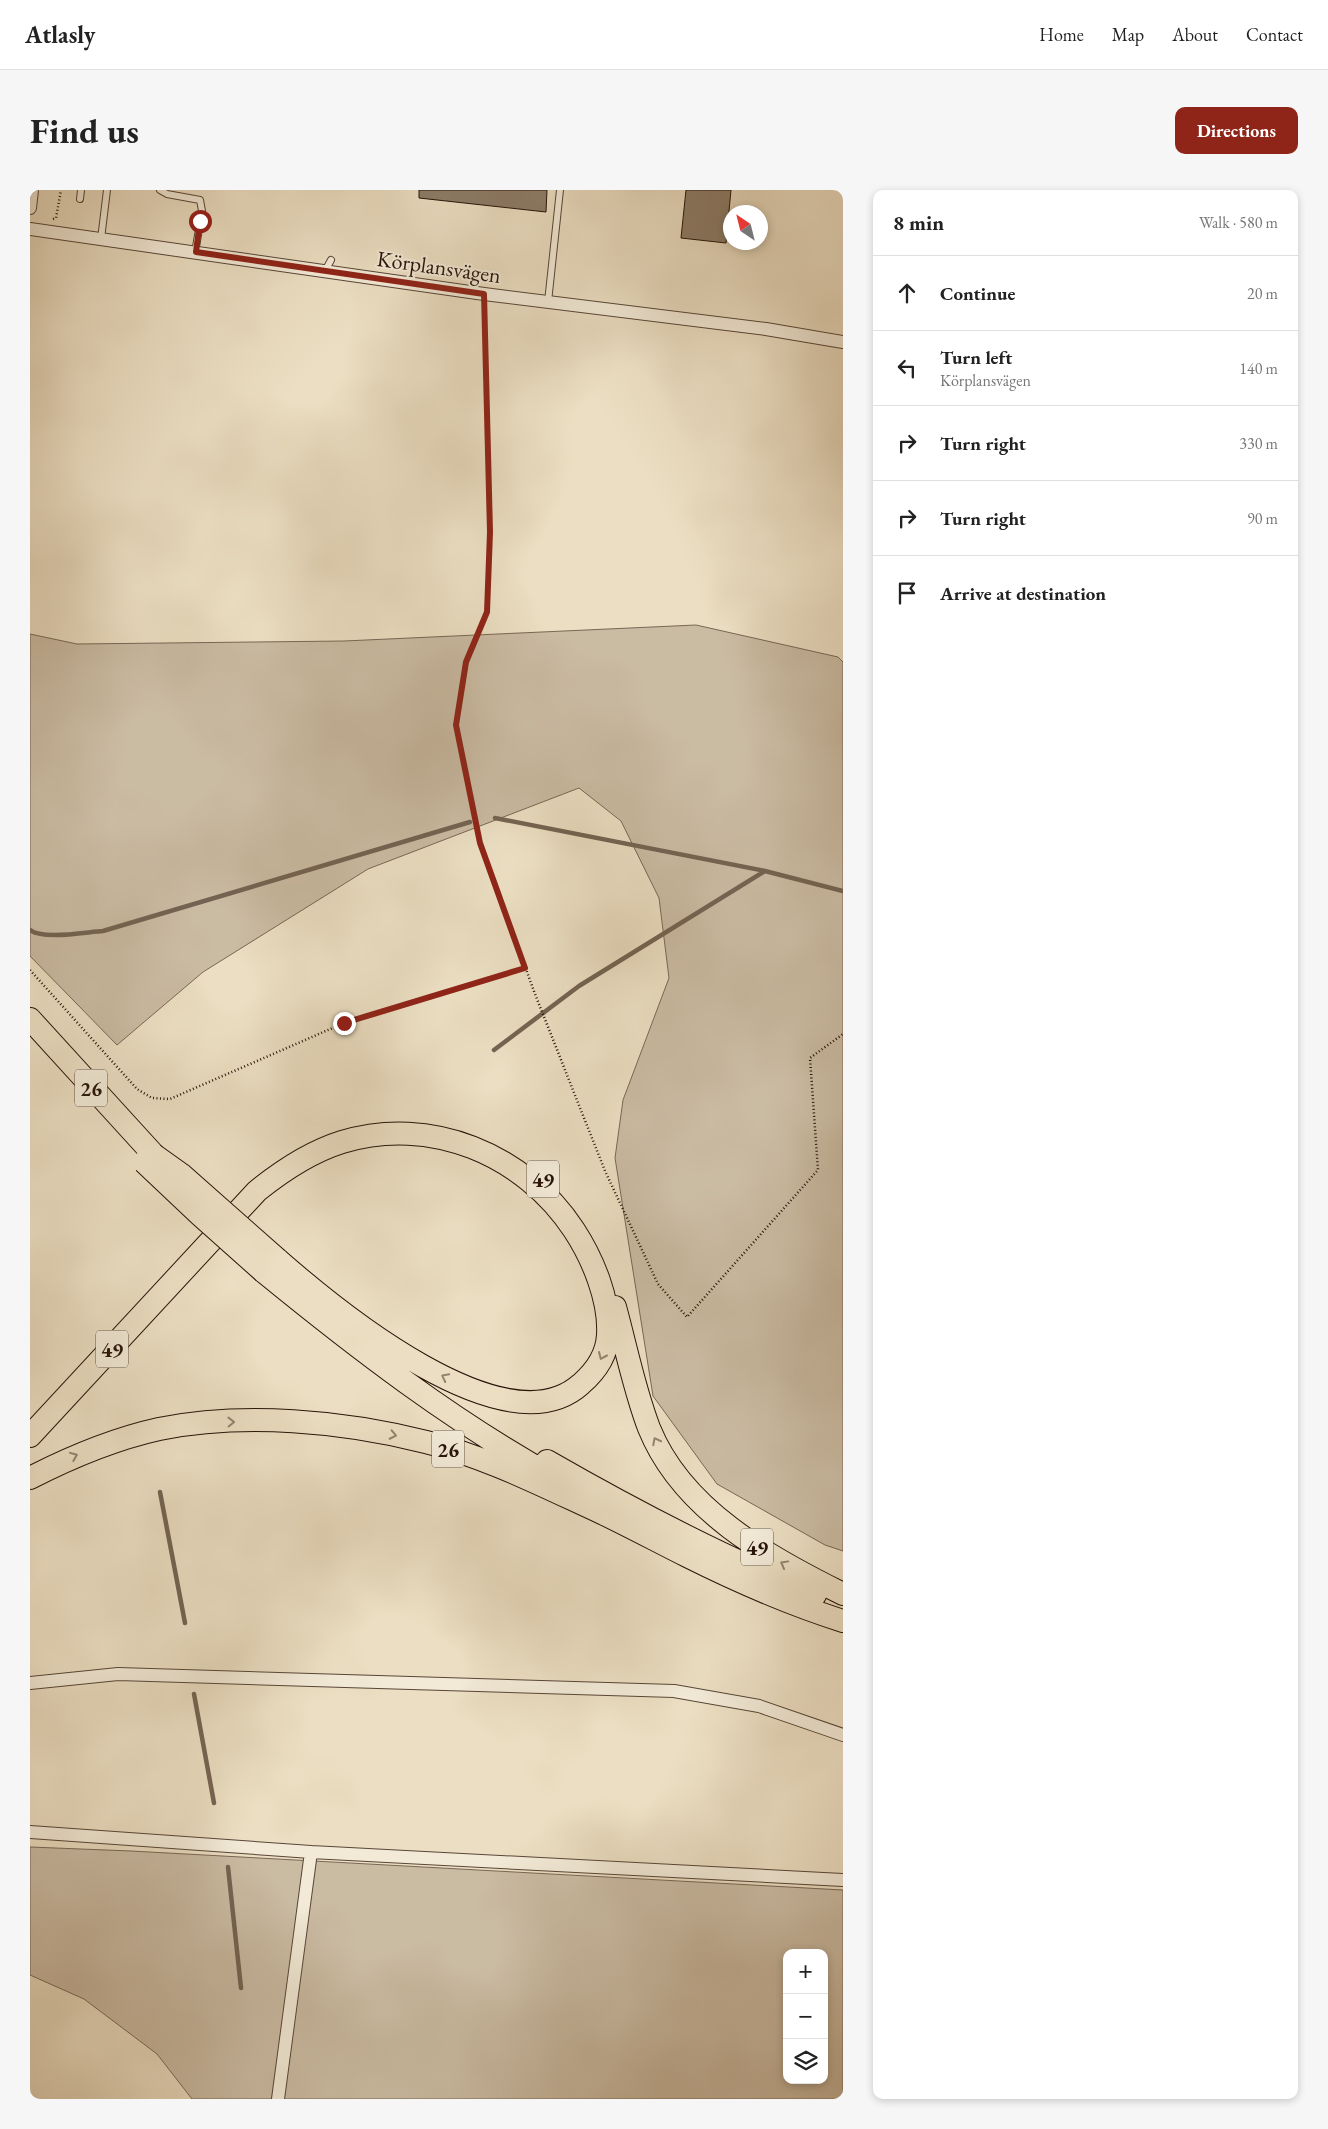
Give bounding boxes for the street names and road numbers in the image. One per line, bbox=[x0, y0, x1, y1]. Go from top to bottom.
street label: Körplansvägen bbox=[375, 244, 503, 290]
road number: 26 bbox=[75, 1070, 107, 1106]
road number: 49 bbox=[527, 1161, 559, 1198]
road number: 49 bbox=[96, 1330, 128, 1368]
road number: 26 bbox=[432, 1430, 464, 1468]
road number: 49 bbox=[741, 1528, 773, 1565]

